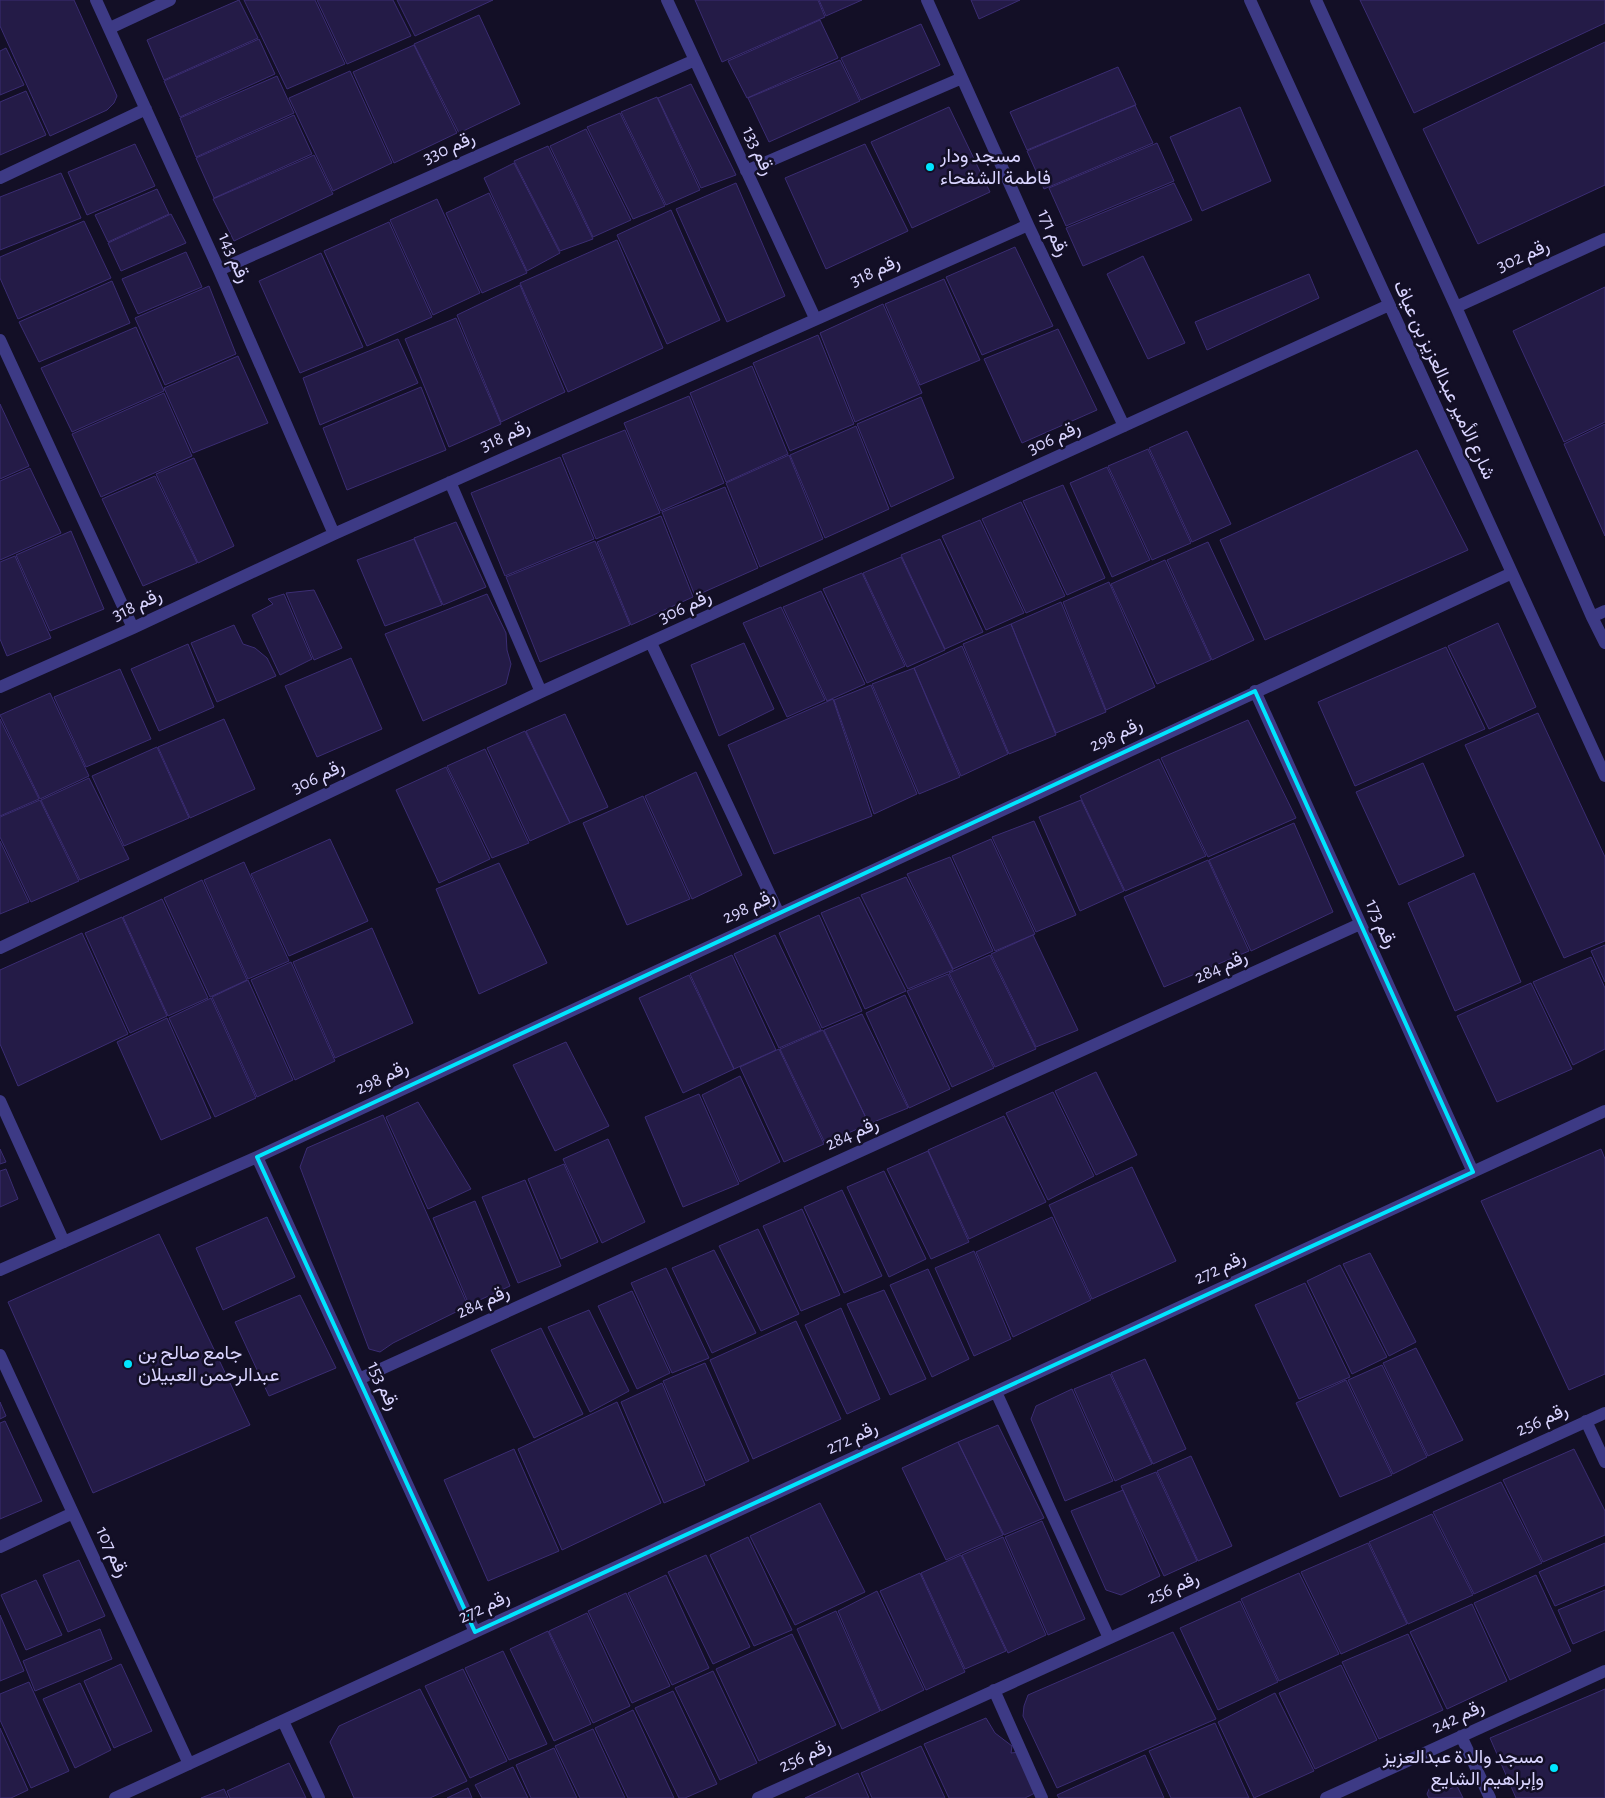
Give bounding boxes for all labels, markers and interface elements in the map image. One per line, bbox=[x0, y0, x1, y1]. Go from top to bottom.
street label: رقم 133 bbox=[737, 124, 777, 179]
street label: رقم 330 bbox=[420, 128, 479, 170]
place label: مسجد ودار فاطمة الشقحاء bbox=[939, 147, 1051, 188]
marker: مسجد ودار فاطمة الشقحاء bbox=[924, 161, 936, 173]
street label: رقم 171 bbox=[1032, 206, 1072, 261]
street label: رقم 143 bbox=[213, 230, 253, 287]
street label: رقم 302 bbox=[1494, 236, 1553, 278]
street label: رقم 318 bbox=[847, 252, 904, 292]
street label: شارع الأمير عبدالعزيز بن عياف bbox=[1388, 277, 1500, 483]
street label: رقم 318 bbox=[477, 417, 534, 457]
street label: رقم 306 bbox=[1025, 418, 1084, 460]
street label: رقم 318 bbox=[109, 585, 166, 627]
street label: رقم 306 bbox=[656, 587, 715, 629]
street label: رقم 298 bbox=[1087, 715, 1146, 757]
street label: رقم 306 bbox=[289, 757, 348, 799]
street label: رقم 298 bbox=[720, 887, 779, 929]
street label: رقم 173 bbox=[1360, 897, 1400, 952]
street label: رقم 284 bbox=[1192, 947, 1251, 989]
street label: رقم 298 bbox=[353, 1058, 412, 1100]
street label: رقم 284 bbox=[823, 1114, 882, 1156]
street label: رقم 272 bbox=[1191, 1248, 1249, 1290]
street label: رقم 284 bbox=[454, 1282, 513, 1324]
place label: جامع صالح بن عبدالرحمن العبيلان bbox=[138, 1344, 279, 1386]
marker: جامع صالح بن عبدالرحمن العبيلان bbox=[122, 1358, 134, 1370]
street label: رقم 153 bbox=[362, 1359, 402, 1414]
street label: رقم 256 bbox=[1513, 1400, 1572, 1442]
street label: رقم 272 bbox=[823, 1418, 881, 1460]
street label: رقم 107 bbox=[90, 1524, 132, 1581]
street label: رقم 256 bbox=[1144, 1568, 1203, 1610]
street label: رقم 272 bbox=[455, 1587, 513, 1629]
street label: رقم 242 bbox=[1429, 1697, 1488, 1739]
street label: رقم 256 bbox=[776, 1736, 835, 1778]
place label: مسجد والدة عبدالعزيز وإبراهيم الشايع bbox=[1382, 1748, 1544, 1792]
marker: مسجد والدة عبدالعزيز وإبراهيم الشايع bbox=[1548, 1762, 1560, 1774]

